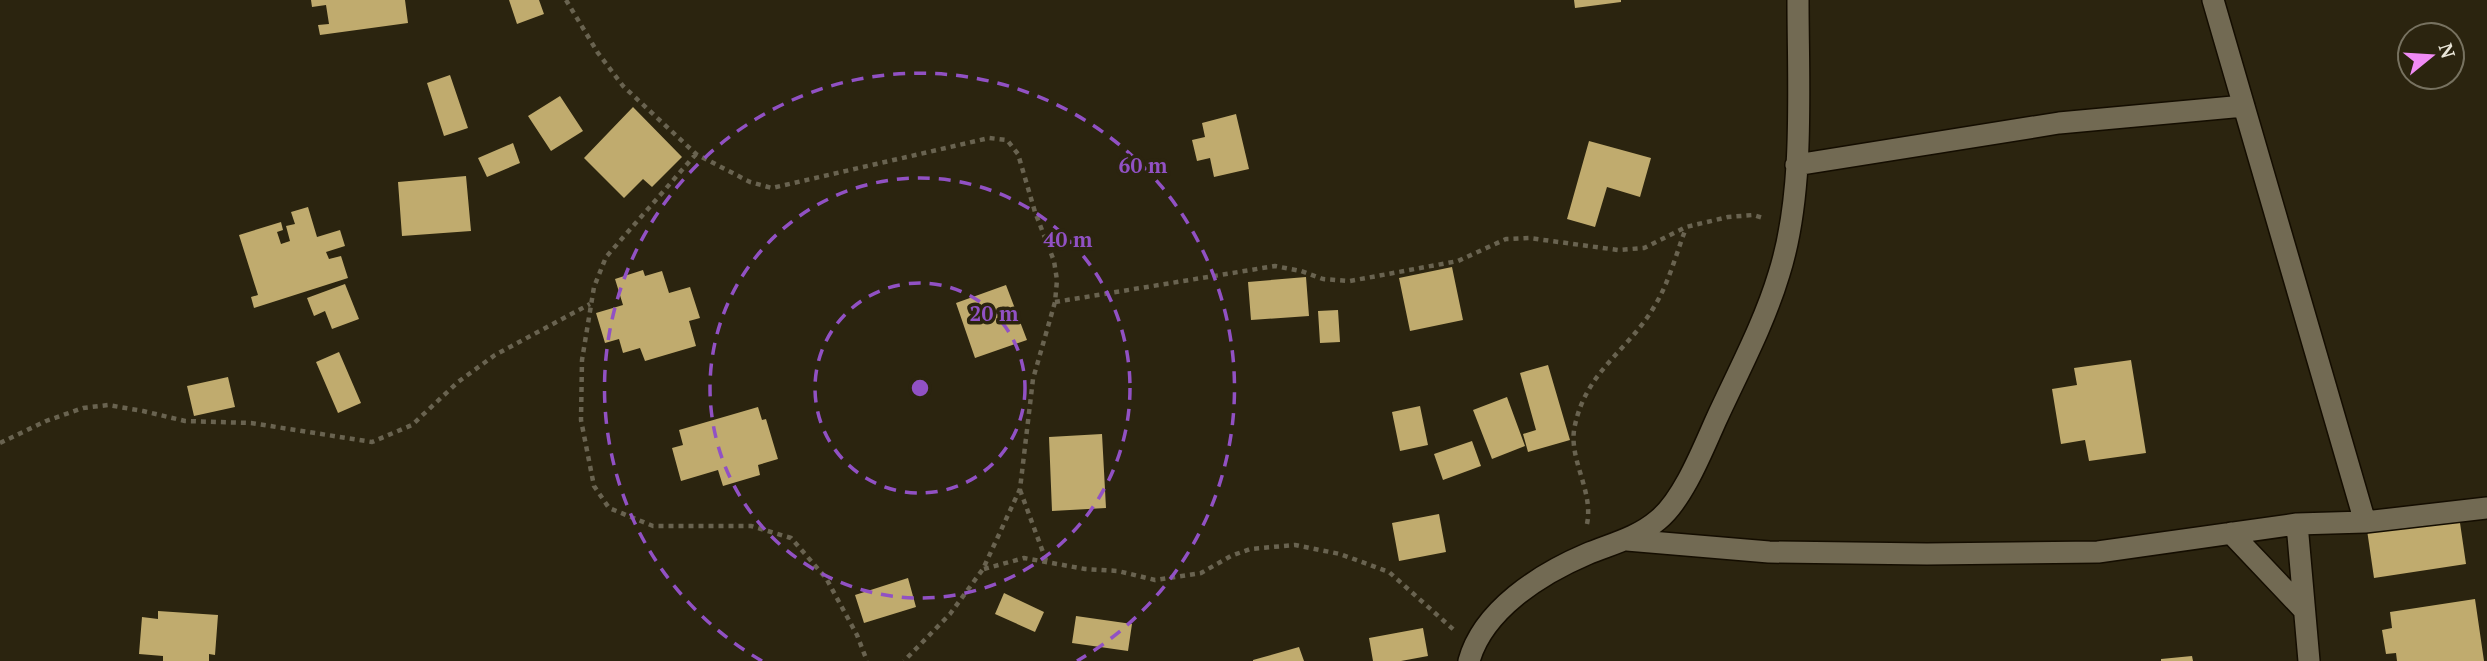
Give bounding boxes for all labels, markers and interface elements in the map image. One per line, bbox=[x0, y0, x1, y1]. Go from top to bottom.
north arrow bbox=[2396, 21, 2466, 91]
text: N bbox=[2434, 40, 2462, 62]
text: 60 m bbox=[1119, 151, 1168, 179]
text: 40 m bbox=[1044, 225, 1093, 253]
text: 20 m bbox=[970, 299, 1019, 327]
centre of rings bbox=[908, 376, 932, 400]

